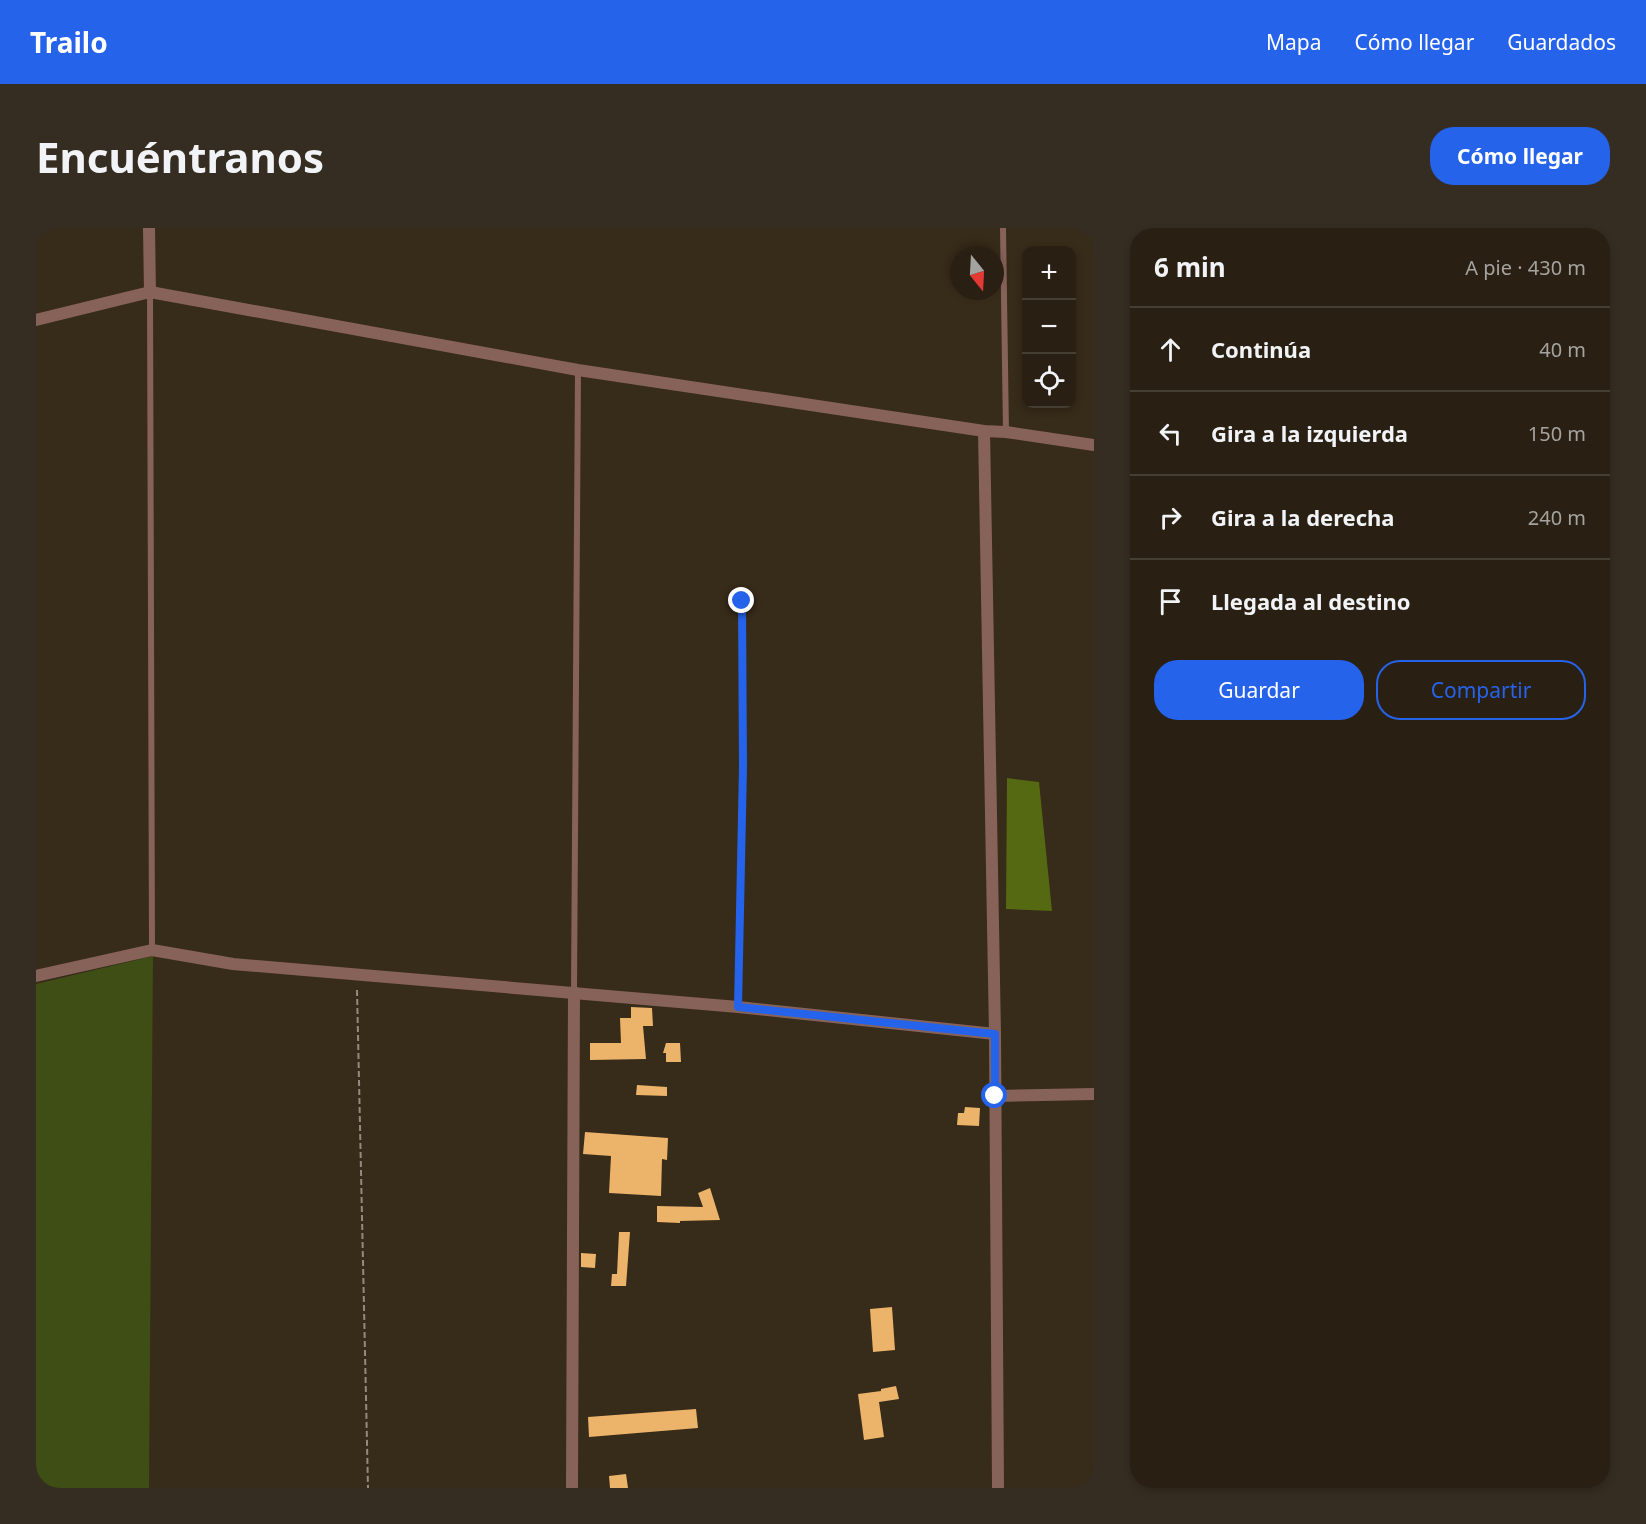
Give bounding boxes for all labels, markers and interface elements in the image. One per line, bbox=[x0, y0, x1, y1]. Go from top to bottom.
text: Trailo bbox=[30, 23, 108, 61]
text: Mapa bbox=[1266, 28, 1321, 56]
text: Cómo llegar bbox=[1354, 28, 1474, 56]
text: Guardados bbox=[1507, 28, 1616, 56]
button: Cómo llegar bbox=[1430, 127, 1610, 185]
text: Encuéntranos bbox=[36, 128, 324, 185]
north arrow bbox=[950, 246, 1004, 300]
map controls bbox=[1022, 246, 1076, 408]
button: + bbox=[1022, 246, 1076, 300]
text: 6 min bbox=[1154, 249, 1226, 285]
text: A pie · 430 m bbox=[1465, 254, 1586, 281]
button: − bbox=[1022, 300, 1076, 354]
icon: ahead bbox=[1154, 333, 1187, 366]
text: Continúa bbox=[1211, 334, 1311, 364]
text: 40 m bbox=[1539, 336, 1586, 363]
button: locate bbox=[1022, 354, 1076, 408]
icon: left bbox=[1154, 417, 1187, 450]
text: Gira a la izquierda bbox=[1211, 418, 1408, 448]
text: 150 m bbox=[1528, 420, 1586, 447]
icon: right bbox=[1154, 501, 1187, 534]
text: Gira a la derecha bbox=[1211, 502, 1395, 532]
text: 240 m bbox=[1528, 504, 1586, 531]
icon: arrive bbox=[1154, 585, 1187, 618]
text: Llegada al destino bbox=[1211, 586, 1411, 616]
route end bbox=[728, 587, 754, 613]
button: Guardar bbox=[1154, 660, 1364, 720]
button: Compartir bbox=[1376, 660, 1586, 720]
route start bbox=[981, 1082, 1007, 1108]

